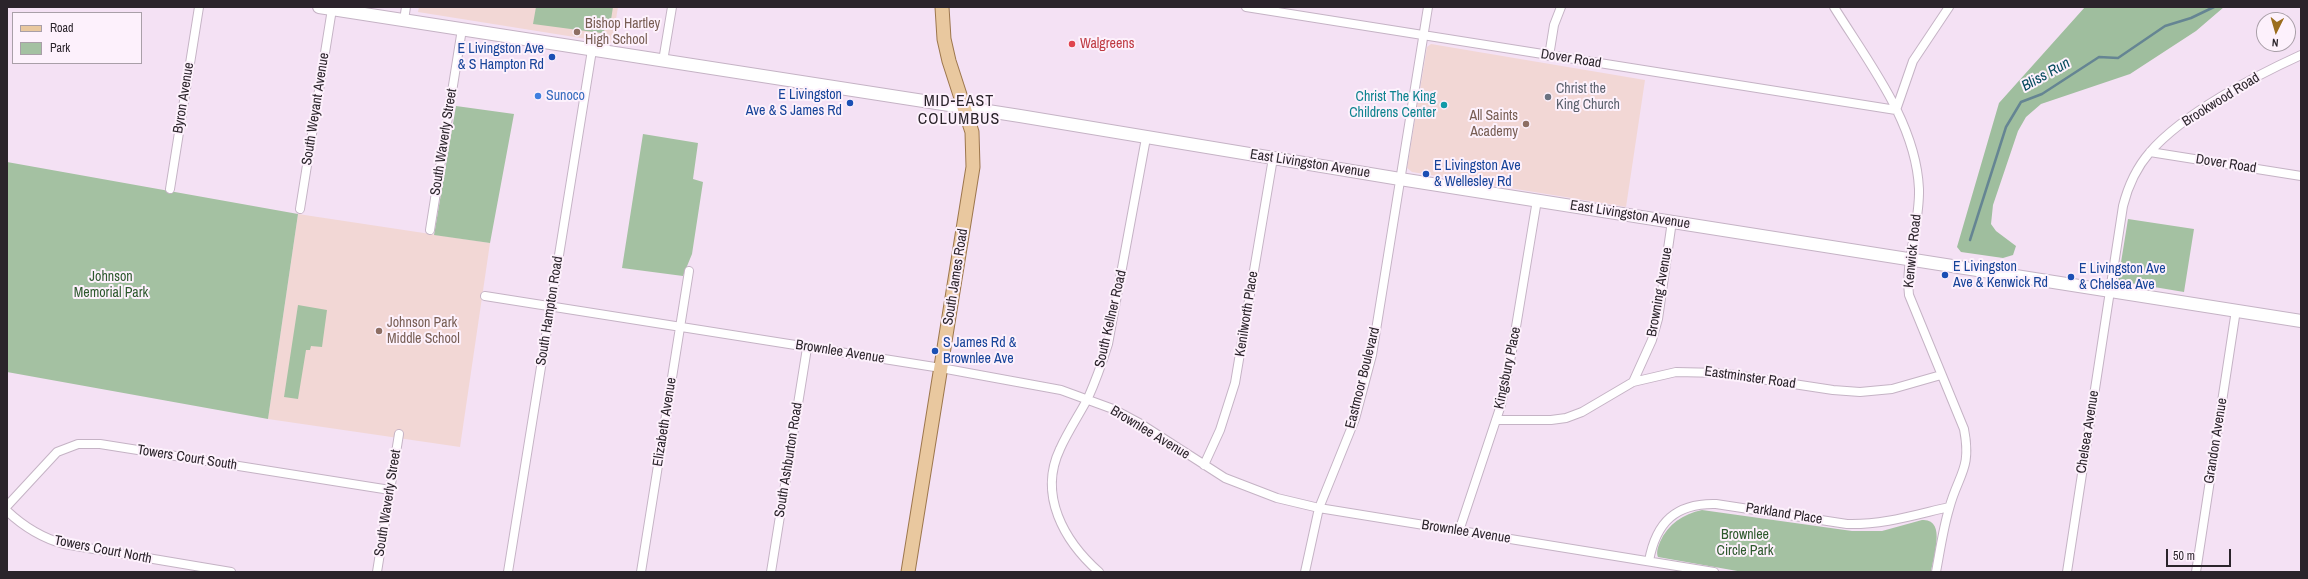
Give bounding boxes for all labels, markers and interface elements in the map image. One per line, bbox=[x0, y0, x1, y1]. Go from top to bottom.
legend bbox=[12, 12, 142, 64]
north arrow bbox=[2256, 12, 2296, 52]
place label: Bishop Hartley High School bbox=[585, 16, 660, 48]
text: Road bbox=[50, 20, 74, 36]
marker: Bishop Hartley High School bbox=[572, 27, 582, 37]
place label: Walgreens bbox=[1080, 36, 1134, 52]
text: N bbox=[2271, 36, 2279, 50]
marker: Walgreens bbox=[1067, 39, 1077, 49]
text: Park bbox=[50, 40, 70, 56]
place label: E Livingston Ave & S Hampton Rd bbox=[457, 41, 544, 74]
street label: Dover Road bbox=[1539, 46, 1603, 72]
street label: South Weyant Avenue bbox=[299, 51, 333, 167]
marker: E Livingston Ave & S Hampton Rd bbox=[547, 52, 557, 62]
water label: Bliss Run bbox=[2019, 54, 2073, 96]
street label: Byron Avenue bbox=[170, 61, 198, 135]
street label: Brookwood Road bbox=[2179, 70, 2263, 130]
place label: Christ the King Church bbox=[1556, 81, 1620, 114]
street label: South Waverly Street bbox=[427, 87, 461, 197]
place label: E Livingston Ave & S James Rd bbox=[746, 87, 842, 120]
place label: Sunoco bbox=[546, 88, 585, 104]
place label: Christ The King Childrens Center bbox=[1349, 89, 1436, 122]
marker: Sunoco bbox=[533, 91, 543, 101]
district label: MID-EAST COLUMBUS bbox=[918, 92, 1000, 130]
marker: Christ the King Church bbox=[1543, 92, 1553, 102]
marker: E Livingston Ave & S James Rd bbox=[845, 98, 855, 108]
marker: Christ The King Childrens Center bbox=[1439, 100, 1449, 110]
place label: All Saints Academy bbox=[1470, 108, 1518, 140]
marker: All Saints Academy bbox=[1521, 119, 1531, 129]
street label: East Livingston Avenue bbox=[1249, 146, 1371, 182]
street label: Dover Road bbox=[2194, 151, 2258, 177]
place label: E Livingston Ave & Wellesley Rd bbox=[1434, 158, 1521, 190]
marker: E Livingston Ave & Wellesley Rd bbox=[1421, 169, 1431, 179]
street label: East Livingston Avenue bbox=[1569, 197, 1691, 233]
street label: Kenwick Road bbox=[1901, 213, 1925, 289]
street label: South James Road bbox=[940, 227, 972, 327]
street label: Browning Avenue bbox=[1644, 246, 1676, 338]
street label: South Hampton Road bbox=[533, 255, 567, 367]
place label: E Livingston Ave & Kenwick Rd bbox=[1953, 259, 2048, 292]
place label: E Livingston Ave & Chelsea Ave bbox=[2079, 261, 2166, 294]
park label: Johnson Memorial Park bbox=[74, 269, 148, 302]
street label: South Kellner Road bbox=[1092, 269, 1130, 369]
street label: Kenilworth Place bbox=[1232, 270, 1262, 358]
marker: E Livingston Ave & Kenwick Rd bbox=[1940, 270, 1950, 280]
marker: E Livingston Ave & Chelsea Ave bbox=[2066, 272, 2076, 282]
place label: Johnson Park Middle School bbox=[387, 315, 460, 348]
street label: Kingsbury Place bbox=[1491, 325, 1525, 411]
marker: Johnson Park Middle School bbox=[374, 326, 384, 336]
street label: Eastmoor Boulevard bbox=[1342, 326, 1384, 430]
place label: S James Rd & Brownlee Ave bbox=[943, 335, 1016, 368]
street label: Brownlee Avenue bbox=[794, 337, 886, 367]
marker: S James Rd & Brownlee Ave bbox=[930, 346, 940, 356]
street label: Eastminster Road bbox=[1703, 363, 1797, 393]
street label: Elizabeth Avenue bbox=[650, 376, 680, 468]
street label: Chelsea Avenue bbox=[2073, 389, 2103, 475]
street label: Grandon Avenue bbox=[2201, 397, 2231, 485]
street label: South Ashburton Road bbox=[772, 401, 806, 519]
street label: Brownlee Avenue bbox=[1107, 403, 1193, 463]
street label: Towers Court South bbox=[136, 442, 238, 474]
street label: South Waverly Street bbox=[371, 448, 405, 558]
street label: Parkland Place bbox=[1745, 500, 1823, 528]
street label: Brownlee Avenue bbox=[1420, 517, 1512, 547]
park label: Brownlee Circle Park bbox=[1717, 527, 1773, 560]
street label: Towers Court North bbox=[53, 532, 153, 568]
scale bar bbox=[2168, 541, 2233, 567]
text: 50 m bbox=[2173, 548, 2195, 564]

